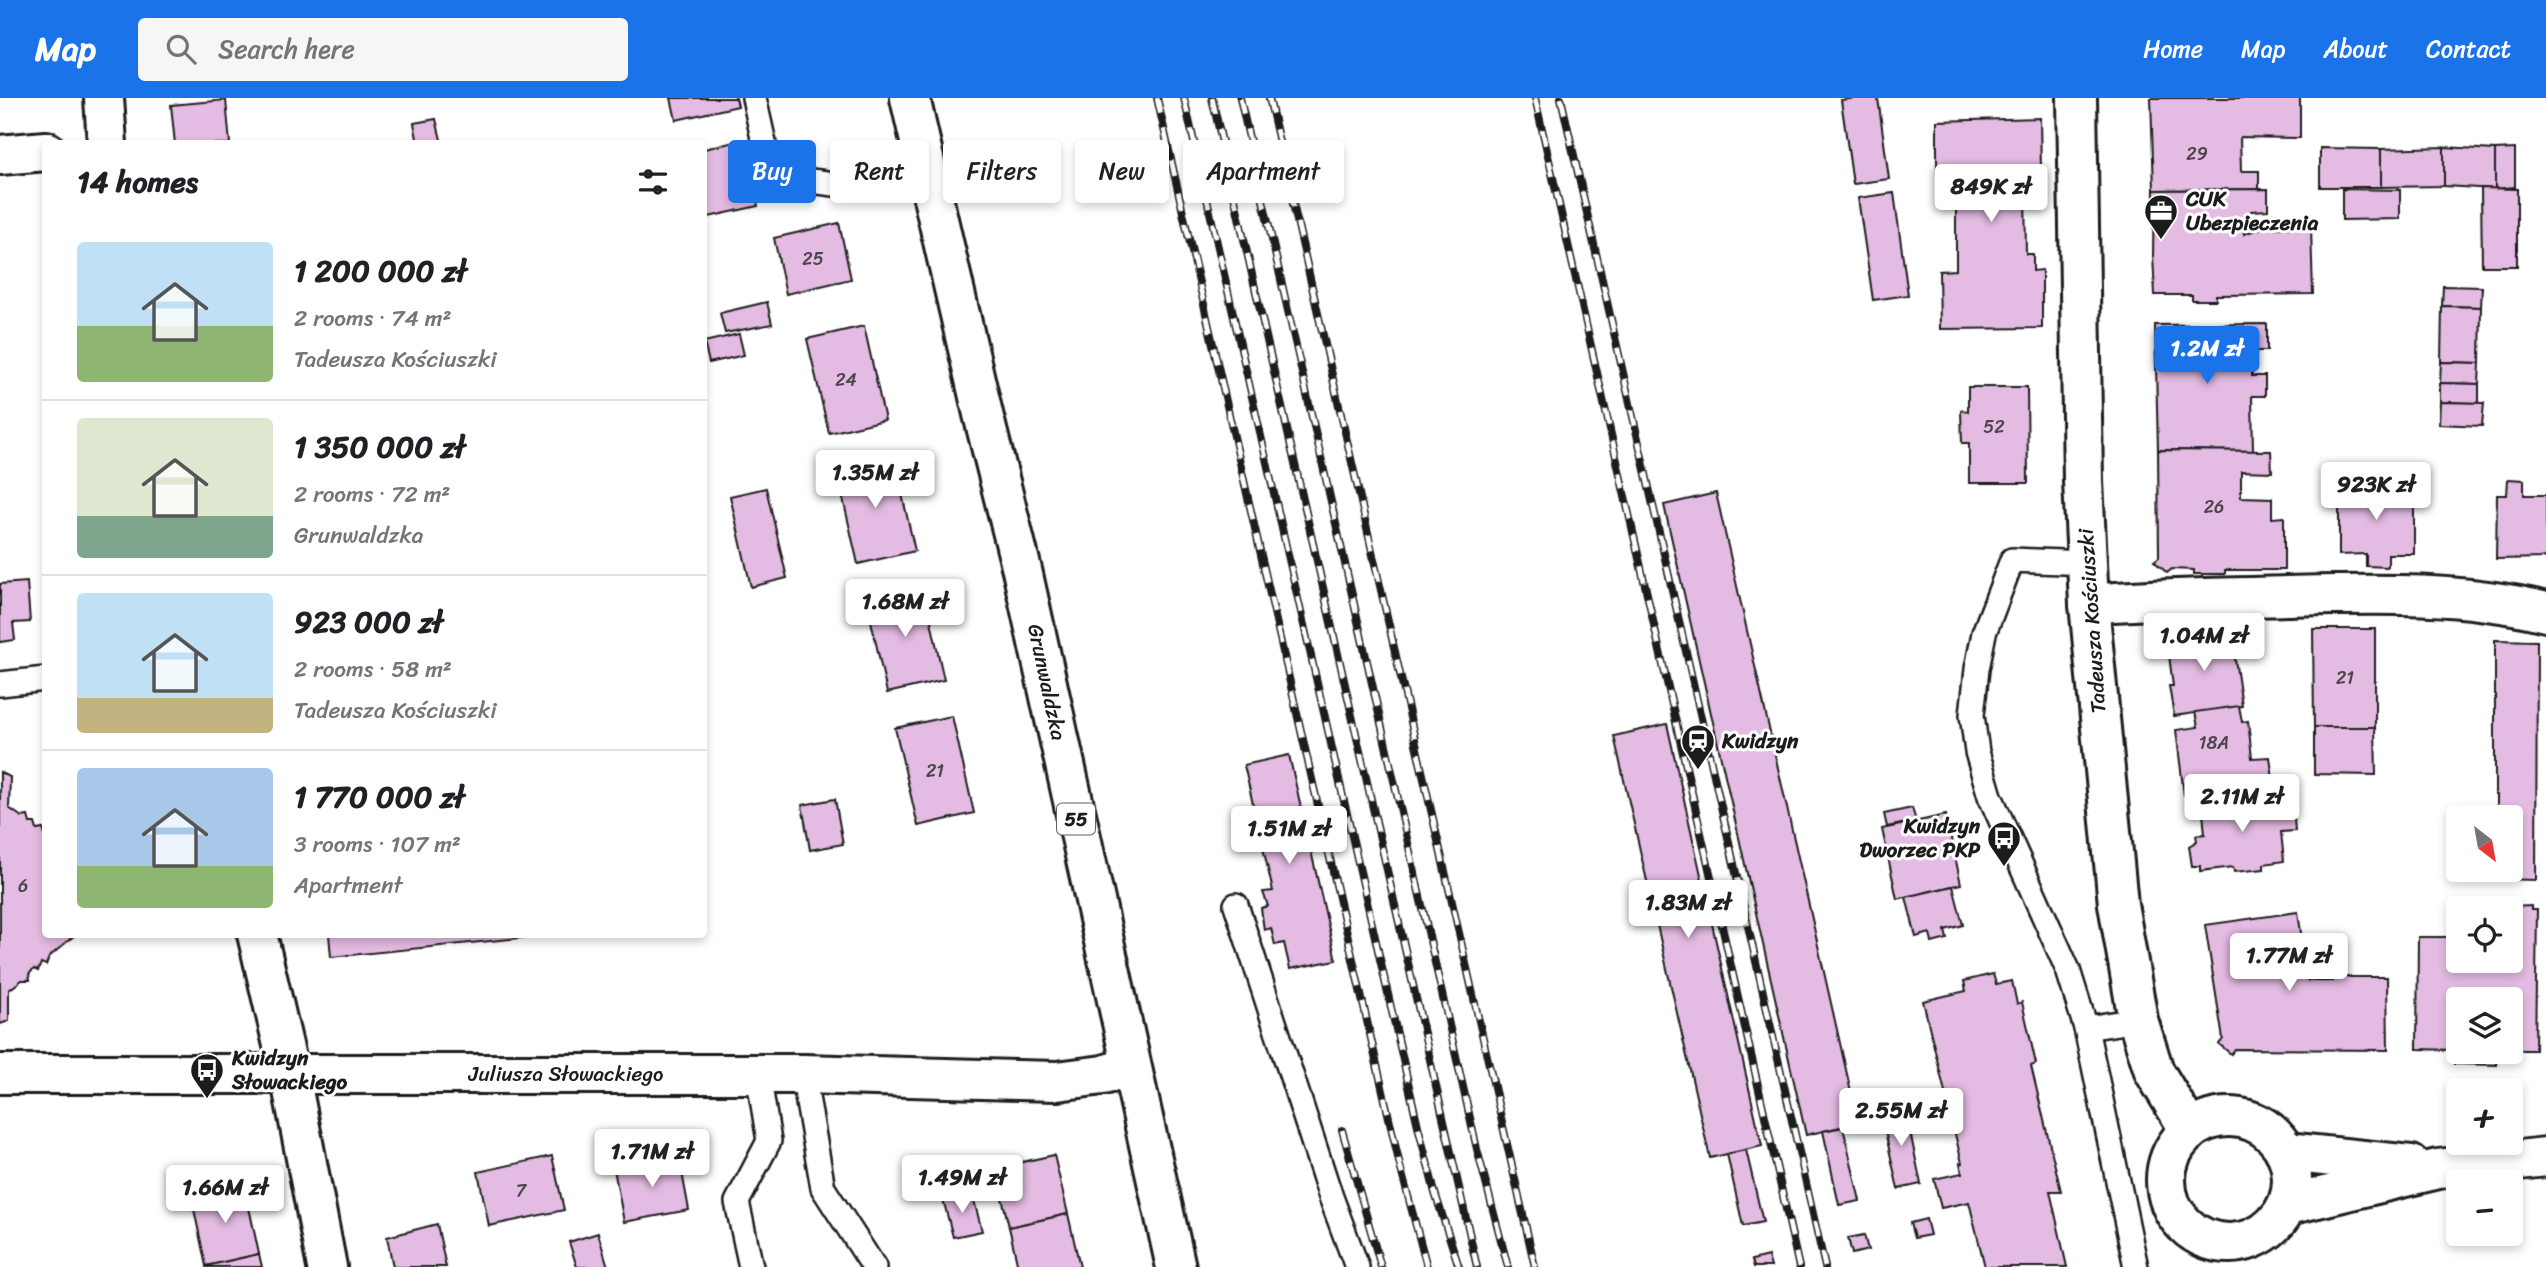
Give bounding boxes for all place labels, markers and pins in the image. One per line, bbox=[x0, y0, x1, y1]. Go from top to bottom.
pin: 849K zł bbox=[1926, 164, 2056, 224]
place label: CUK Ubezpieczenia bbox=[2185, 180, 2319, 242]
office icon: CUK Ubezpieczenia bbox=[2142, 192, 2180, 241]
pin: 1.2M zł bbox=[2142, 327, 2272, 386]
pin: 1.35M zł bbox=[803, 450, 947, 510]
pin: 923K zł bbox=[2311, 462, 2441, 522]
pin: 1.68M zł bbox=[833, 580, 977, 639]
pin: 1.04M zł bbox=[2132, 614, 2276, 673]
station icon: Kwidzyn bbox=[1679, 722, 1717, 771]
place label: Kwidzyn bbox=[1721, 722, 1799, 760]
pin: 2.11M zł bbox=[2170, 774, 2314, 834]
pin: 1.51M zł bbox=[1217, 806, 1361, 866]
place label: Kwidzyn Dworzec PKP bbox=[1859, 807, 1981, 869]
bus stop icon: Kwidzyn Dworzec PKP bbox=[1985, 819, 2023, 868]
pin: 1.83M zł bbox=[1616, 880, 1760, 940]
pin: 1.77M zł bbox=[2217, 934, 2361, 993]
place label: Kwidzyn Słowackiego bbox=[231, 1039, 348, 1101]
bus stop icon: Kwidzyn Słowackiego bbox=[188, 1051, 226, 1100]
pin: 2.55M zł bbox=[1829, 1088, 1973, 1148]
pin: 1.71M zł bbox=[580, 1130, 724, 1189]
pin: 1.49M zł bbox=[890, 1156, 1034, 1215]
pin: 1.66M zł bbox=[153, 1166, 297, 1225]

